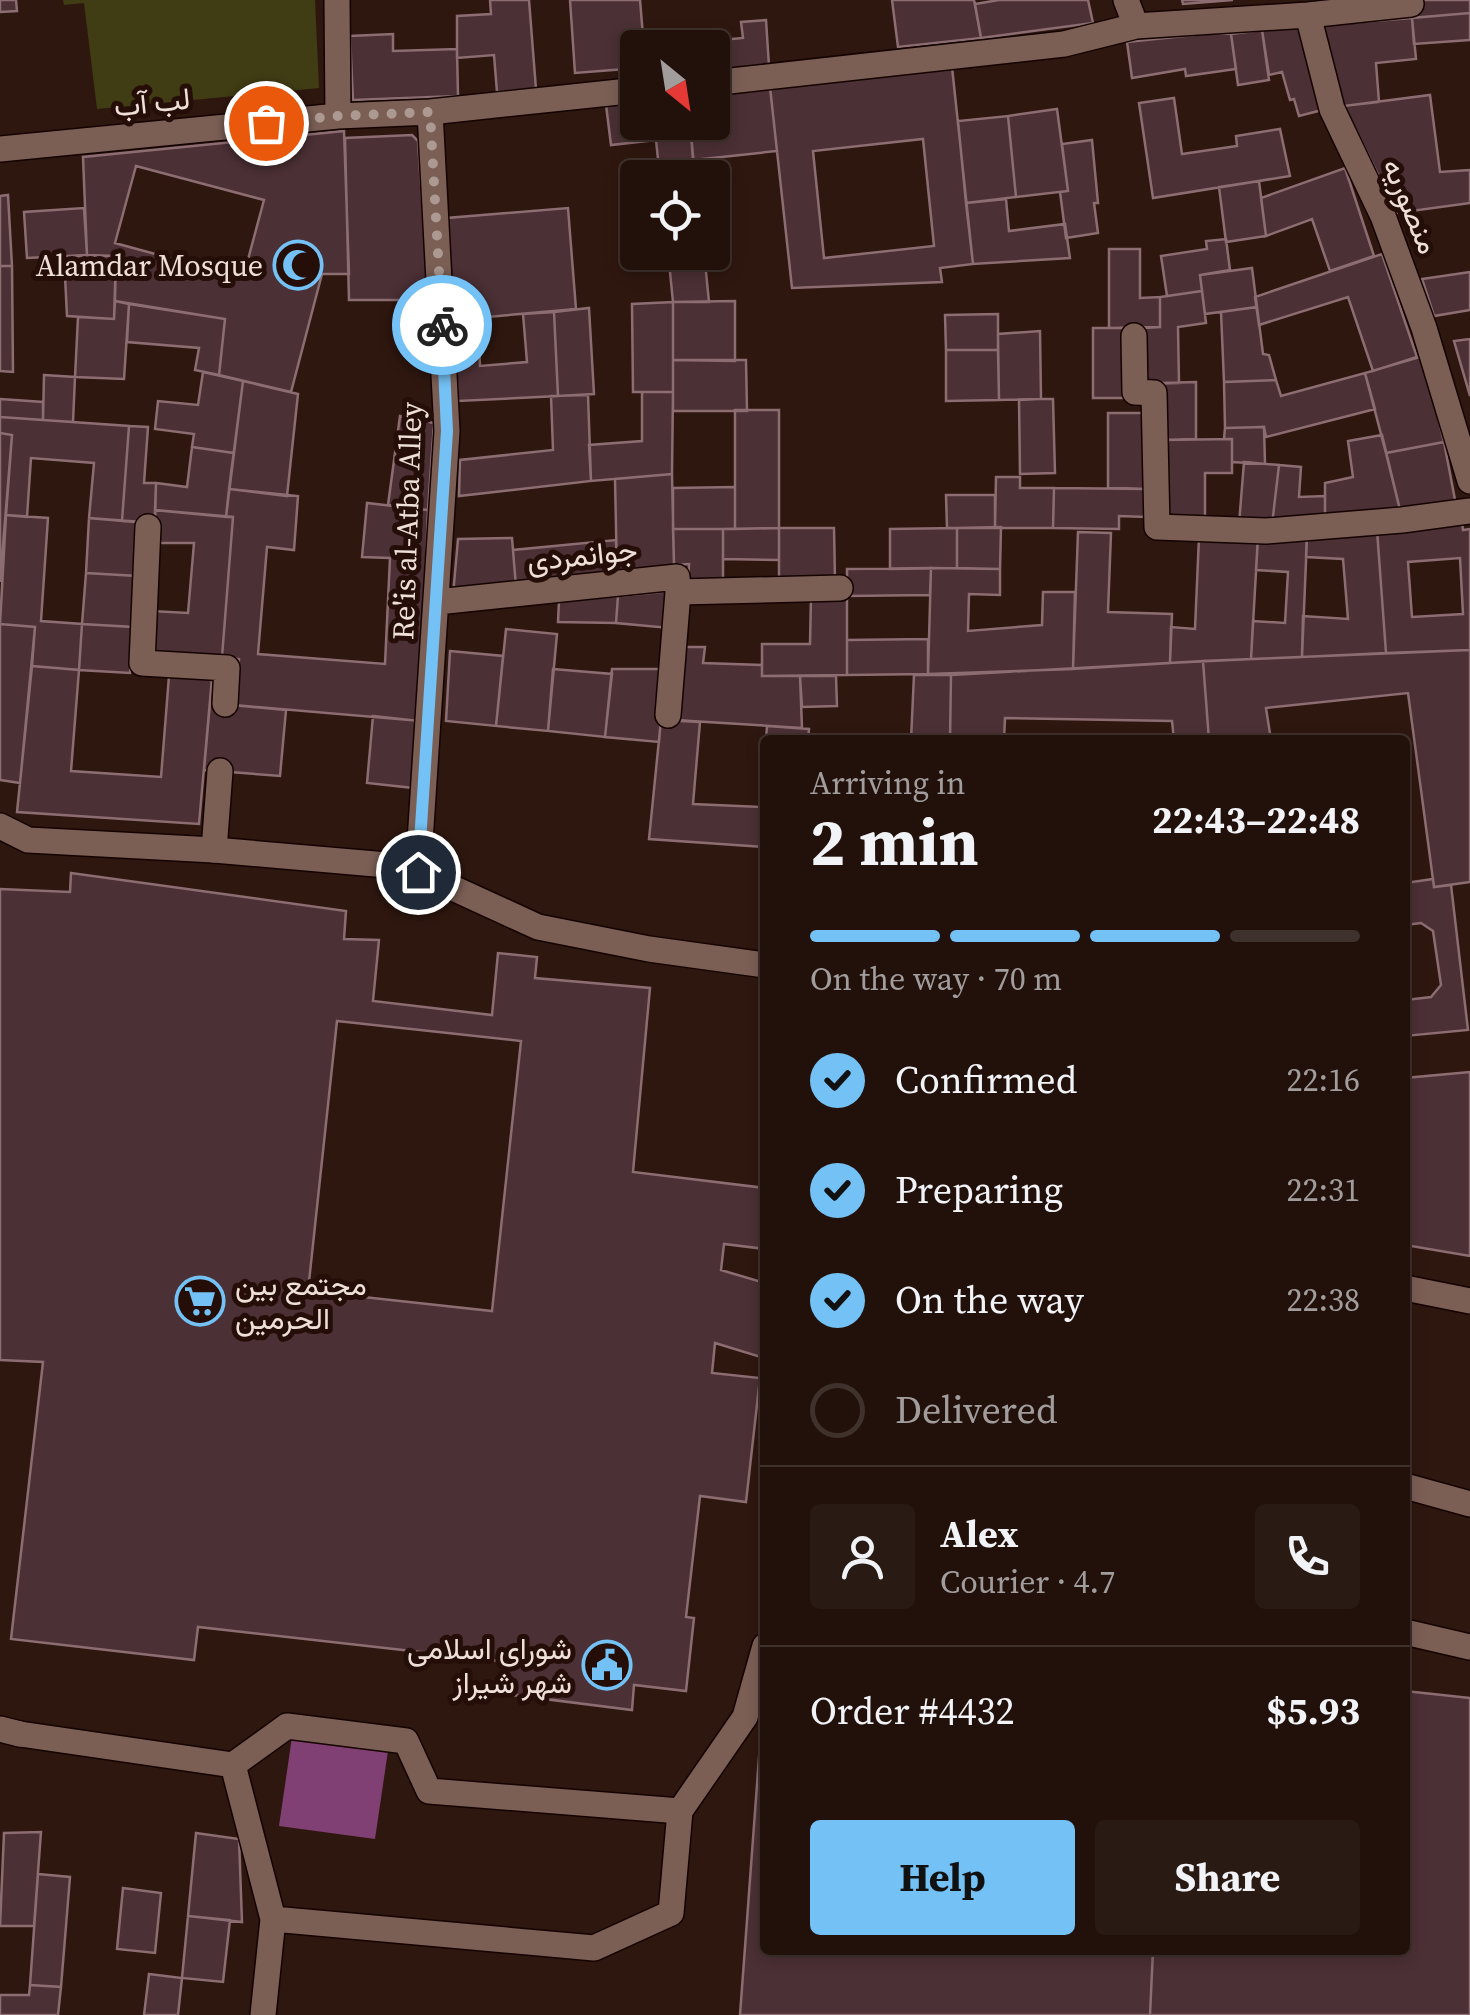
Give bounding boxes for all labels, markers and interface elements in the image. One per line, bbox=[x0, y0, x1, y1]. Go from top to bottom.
north arrow bbox=[620, 30, 730, 140]
map controls bbox=[620, 30, 730, 270]
street label: لب آب bbox=[112, 78, 192, 126]
pin bbox=[224, 81, 309, 166]
icon: bag bbox=[239, 96, 294, 151]
street label: منصوریه bbox=[1373, 152, 1449, 260]
button: locate bbox=[620, 160, 730, 270]
mosque icon: Alamdar Mosque bbox=[272, 239, 324, 291]
place label: Alamdar Mosque bbox=[36, 245, 263, 286]
courier bbox=[392, 275, 492, 375]
icon: bike bbox=[415, 298, 470, 353]
street label: Re'is al-Atba Alley bbox=[382, 401, 432, 641]
street label: جوانمردی bbox=[525, 529, 639, 581]
text: Arriving in bbox=[810, 761, 965, 805]
text: 22:43–22:48 bbox=[1152, 794, 1360, 846]
text: 2 min bbox=[810, 798, 979, 887]
pin bbox=[376, 830, 461, 915]
icon: home bbox=[391, 845, 446, 900]
text: On the way · 70 m bbox=[810, 957, 1062, 1001]
icon: check bbox=[810, 1053, 865, 1108]
text: Confirmed bbox=[895, 1054, 1077, 1106]
text: 22:16 bbox=[1286, 1058, 1360, 1102]
icon: check bbox=[810, 1163, 865, 1218]
text: Preparing bbox=[895, 1164, 1063, 1216]
text: 22:31 bbox=[1286, 1168, 1360, 1212]
place label: مجتمع بین الحرمین bbox=[235, 1264, 367, 1339]
icon: check bbox=[810, 1273, 865, 1328]
text: On the way bbox=[895, 1274, 1084, 1326]
supermarket icon: مجتمع بین الحرمین bbox=[174, 1275, 226, 1327]
text: 22:38 bbox=[1286, 1278, 1360, 1322]
text: Delivered bbox=[895, 1384, 1058, 1436]
button: person bbox=[810, 1504, 915, 1609]
button: phone bbox=[1255, 1504, 1360, 1609]
text: Alex bbox=[940, 1508, 1018, 1560]
text: Courier · 4.7 bbox=[940, 1560, 1115, 1604]
place label: شورای اسلامی شهر شیراز bbox=[407, 1628, 572, 1703]
public building icon: شورای اسلامی شهر شیراز bbox=[581, 1639, 633, 1691]
text: Order #4432 bbox=[810, 1685, 1014, 1737]
text: $5.93 bbox=[1266, 1685, 1360, 1737]
button: Help bbox=[810, 1820, 1075, 1935]
button: Share bbox=[1095, 1820, 1360, 1935]

